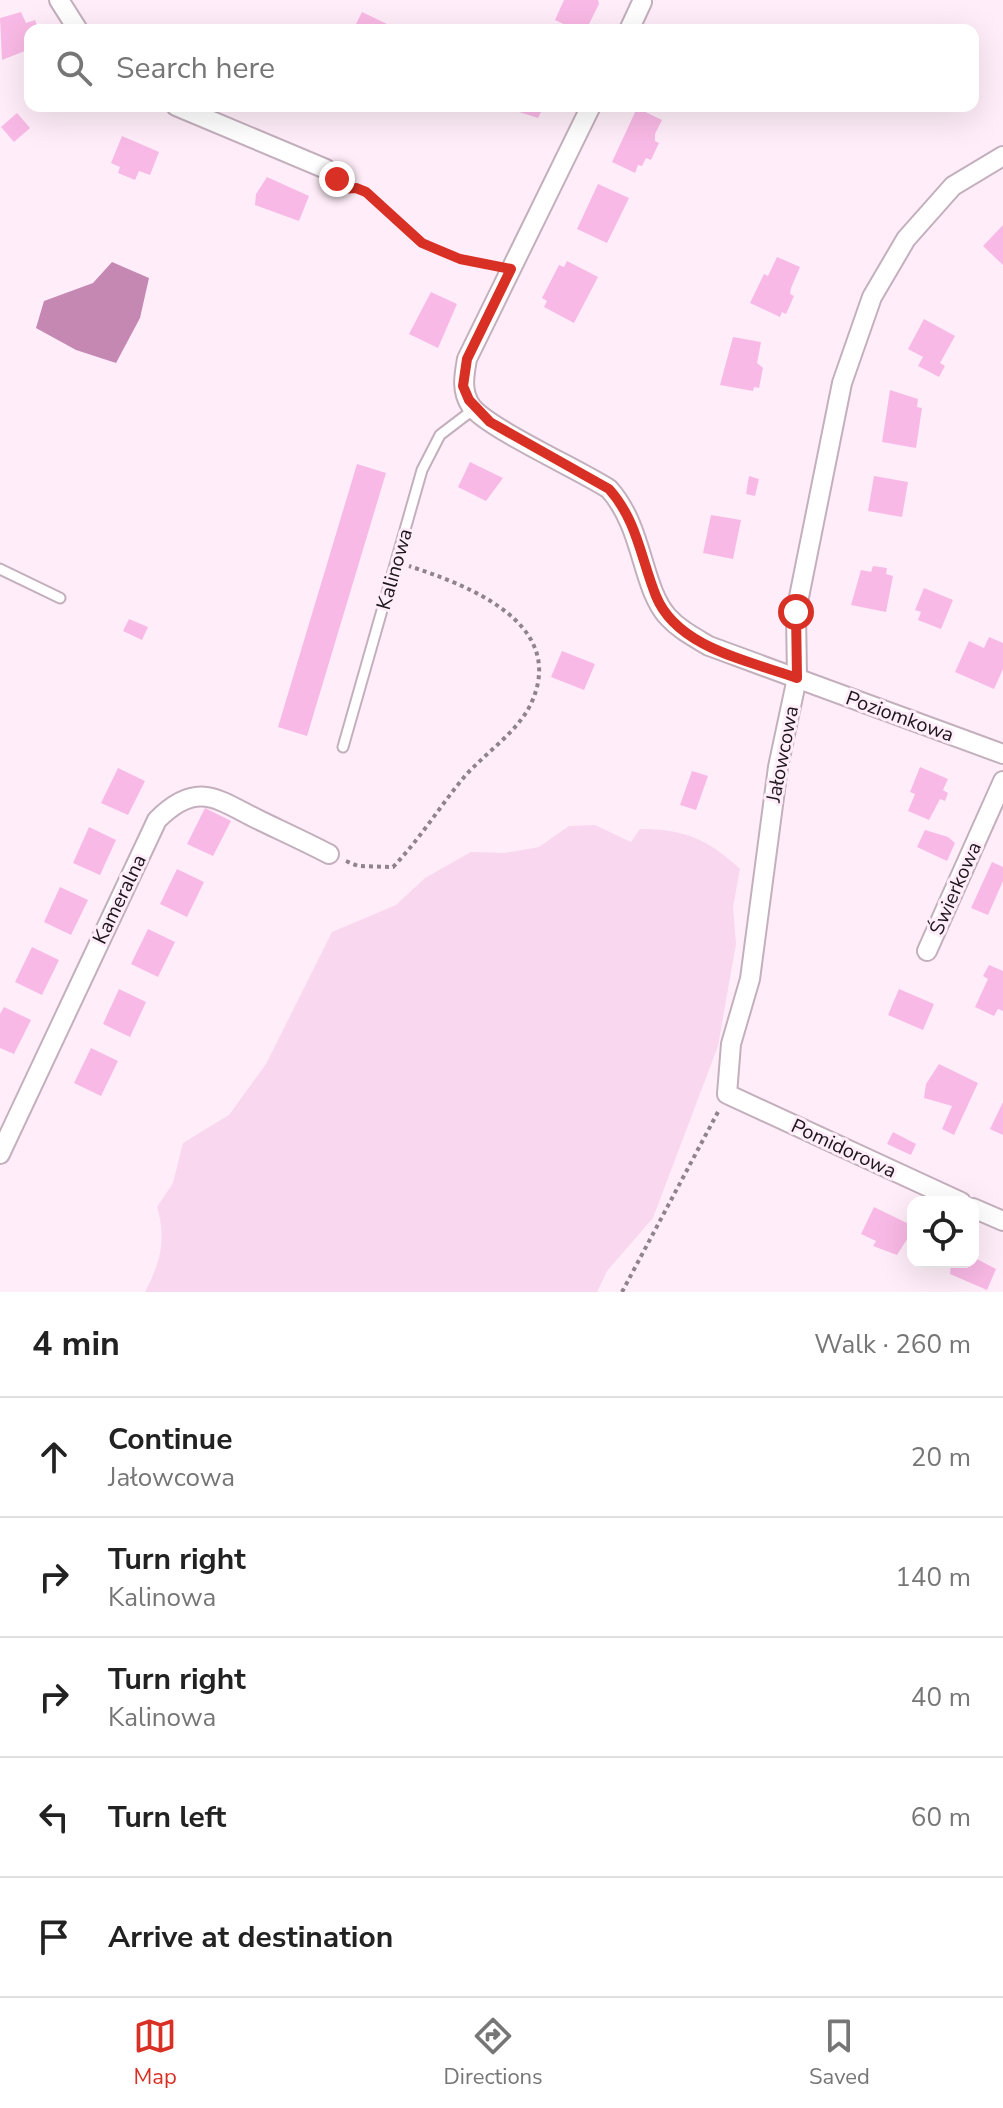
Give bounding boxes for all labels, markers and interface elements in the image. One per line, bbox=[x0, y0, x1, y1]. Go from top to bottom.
search box bbox=[24, 24, 979, 112]
icon: search bbox=[52, 46, 96, 90]
text: Search here bbox=[116, 48, 275, 89]
route end bbox=[319, 161, 355, 197]
street label: Kalinowa bbox=[370, 525, 419, 613]
route start bbox=[778, 594, 814, 630]
street label: Poziomkowa bbox=[842, 684, 958, 749]
street label: Jałowcowa bbox=[760, 704, 805, 806]
street label: Świerkowa bbox=[923, 837, 988, 939]
street label: Kameralna bbox=[86, 850, 153, 948]
street label: Pomidorowa bbox=[787, 1112, 901, 1185]
map controls bbox=[907, 1196, 979, 1268]
button: locate bbox=[907, 1196, 979, 1268]
text: 4 min bbox=[32, 1321, 120, 1367]
text: Walk · 260 m bbox=[814, 1327, 971, 1362]
text: Continue bbox=[108, 1419, 233, 1460]
icon: ahead bbox=[32, 1435, 76, 1479]
text: 20 m bbox=[911, 1440, 971, 1475]
text: Jałowcowa bbox=[108, 1460, 235, 1495]
text: Turn right bbox=[108, 1539, 246, 1580]
icon: right bbox=[32, 1555, 76, 1599]
text: 140 m bbox=[895, 1560, 971, 1595]
text: Kalinowa bbox=[108, 1580, 216, 1615]
text: Turn right bbox=[108, 1659, 246, 1700]
icon: right bbox=[32, 1675, 76, 1719]
text: 40 m bbox=[911, 1680, 971, 1715]
text: Kalinowa bbox=[108, 1700, 216, 1735]
icon: left bbox=[32, 1795, 76, 1839]
text: Turn left bbox=[108, 1797, 226, 1838]
text: 60 m bbox=[911, 1800, 971, 1835]
icon: arrive bbox=[32, 1915, 76, 1959]
text: Arrive at destination bbox=[108, 1917, 393, 1958]
tab: Map bbox=[133, 2014, 177, 2092]
tab: Directions bbox=[444, 2014, 543, 2092]
tab: Saved bbox=[809, 2014, 870, 2092]

